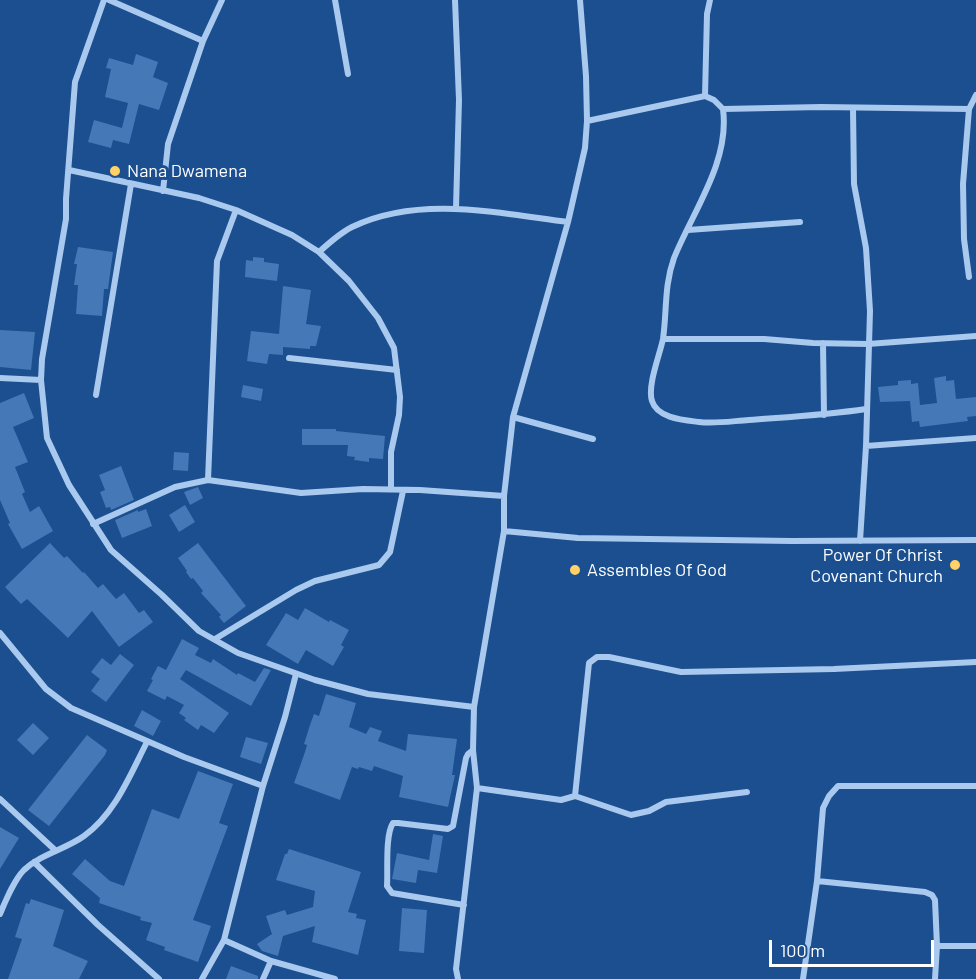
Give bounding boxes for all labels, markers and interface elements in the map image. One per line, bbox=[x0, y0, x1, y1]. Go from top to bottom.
place label: Nana Dwamena bbox=[127, 160, 247, 182]
marker: Nana Dwamena bbox=[108, 164, 122, 178]
place label: Power Of Christ Covenant Church bbox=[810, 544, 943, 586]
marker: Power Of Christ Covenant Church bbox=[948, 558, 962, 572]
place label: Assembles Of God bbox=[587, 559, 727, 581]
marker: Assembles Of God bbox=[568, 563, 582, 577]
scale bar bbox=[772, 928, 937, 966]
text: 100 m bbox=[780, 939, 825, 961]

